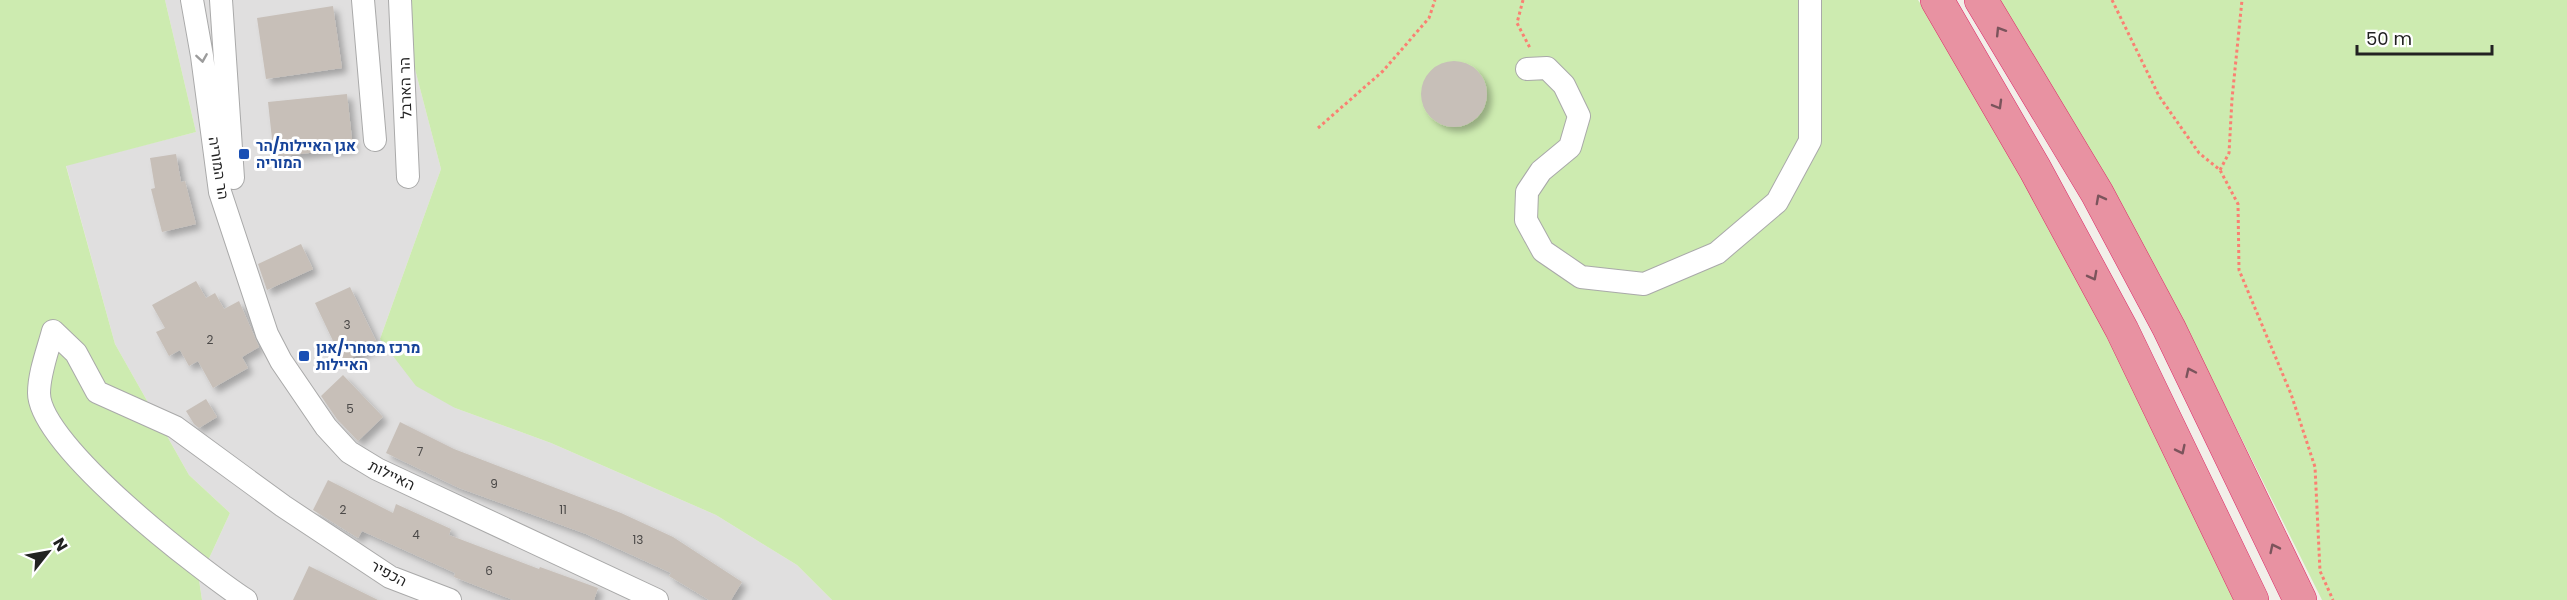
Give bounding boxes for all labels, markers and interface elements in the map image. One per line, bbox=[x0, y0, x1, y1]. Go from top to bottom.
scale bar bbox=[2357, 18, 2492, 56]
text: 50 m bbox=[2366, 26, 2412, 51]
one-way arrow bbox=[1996, 27, 2008, 37]
one-way arrow bbox=[195, 52, 208, 62]
street label: הר הארבל bbox=[393, 57, 417, 119]
one-way arrow bbox=[1991, 99, 2002, 109]
street label: הר המוריה bbox=[204, 135, 234, 201]
place label: אגן האיילות/הר המוריה bbox=[256, 135, 356, 173]
marker: אגן האיילות/הר המוריה bbox=[237, 147, 251, 161]
one-way arrow bbox=[2096, 195, 2107, 205]
one-way arrow bbox=[2086, 269, 2097, 280]
house number: 3 bbox=[343, 316, 351, 333]
house number: 2 bbox=[207, 331, 214, 348]
place label: מרכז מסחרי/אגן האיילות bbox=[316, 337, 420, 375]
marker: מרכז מסחרי/אגן האיילות bbox=[297, 349, 311, 363]
one-way arrow bbox=[2185, 368, 2197, 379]
house number: 5 bbox=[346, 400, 354, 417]
house number: 7 bbox=[417, 443, 424, 460]
one-way arrow bbox=[2173, 443, 2185, 454]
street label: האיילות bbox=[365, 455, 419, 495]
house number: 9 bbox=[490, 475, 498, 492]
house number: 2 bbox=[340, 501, 347, 518]
house number: 11 bbox=[559, 501, 567, 518]
north arrow bbox=[18, 522, 78, 582]
house number: 4 bbox=[412, 526, 420, 543]
house number: 13 bbox=[633, 531, 643, 548]
text: N bbox=[47, 533, 73, 556]
one-way arrow bbox=[2270, 543, 2282, 554]
street label: הכפיר bbox=[367, 555, 411, 591]
house number: 6 bbox=[485, 562, 493, 579]

